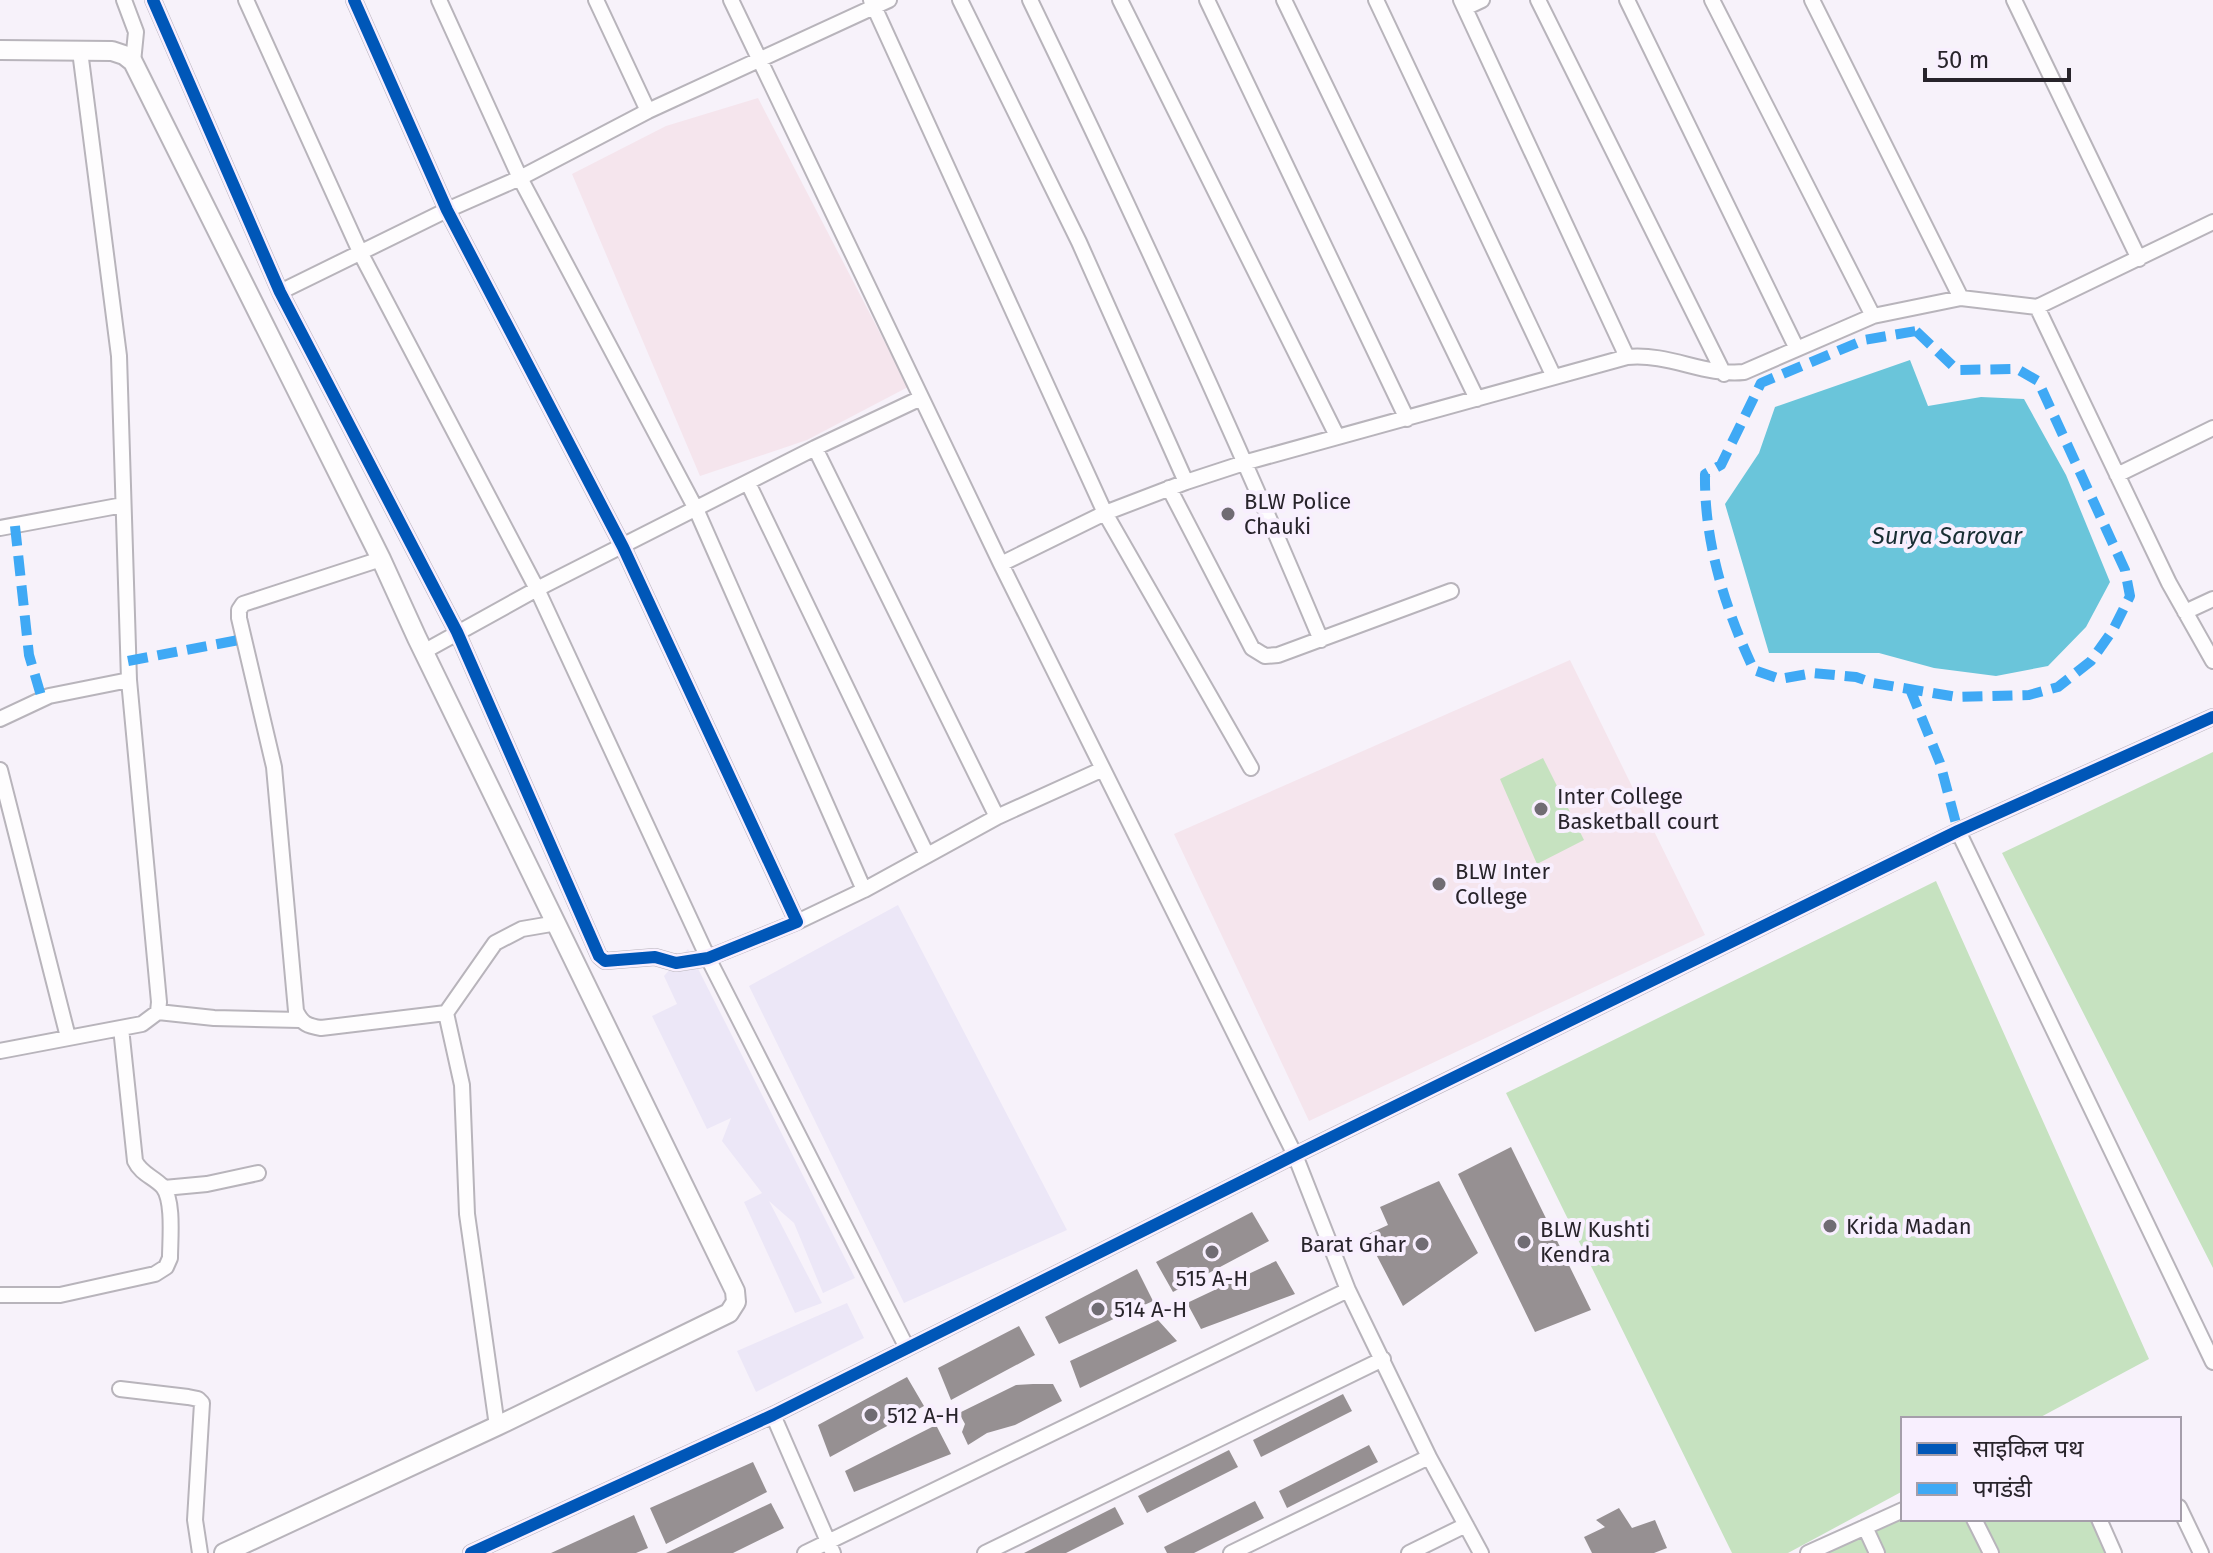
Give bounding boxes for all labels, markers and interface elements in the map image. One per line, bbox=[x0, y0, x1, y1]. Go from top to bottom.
scale bar bbox=[1925, 32, 2069, 82]
text: 50 m bbox=[1937, 46, 1989, 74]
place label: BLW Police Chauki bbox=[1244, 488, 1351, 540]
marker: BLW Police Chauki bbox=[1219, 505, 1237, 523]
water label: Surya Sarovar bbox=[1871, 522, 2023, 550]
place label: Inter College Basketball court bbox=[1557, 783, 1719, 835]
marker: Inter College Basketball court bbox=[1532, 800, 1550, 818]
place label: BLW Inter College bbox=[1455, 858, 1550, 910]
marker: BLW Inter College bbox=[1430, 875, 1448, 893]
place label: Krida Madan bbox=[1846, 1213, 1972, 1240]
place label: BLW Kushti Kendra bbox=[1540, 1216, 1650, 1268]
marker: Krida Madan bbox=[1821, 1217, 1839, 1235]
place label: Barat Ghar bbox=[1300, 1231, 1407, 1258]
marker: BLW Kushti Kendra bbox=[1515, 1233, 1533, 1251]
marker: Barat Ghar bbox=[1413, 1235, 1431, 1253]
marker: 515 A-H bbox=[1203, 1243, 1221, 1261]
place label: 515 A-H bbox=[1176, 1265, 1248, 1292]
place label: 514 A-H bbox=[1114, 1296, 1187, 1323]
marker: 514 A-H bbox=[1089, 1300, 1107, 1318]
place label: 512 A-H bbox=[887, 1402, 959, 1429]
marker: 512 A-H bbox=[862, 1406, 880, 1424]
legend bbox=[1901, 1417, 2181, 1521]
text: साइकिल पथ bbox=[1973, 1435, 2084, 1463]
text: पगडंडी bbox=[1973, 1475, 2033, 1503]

